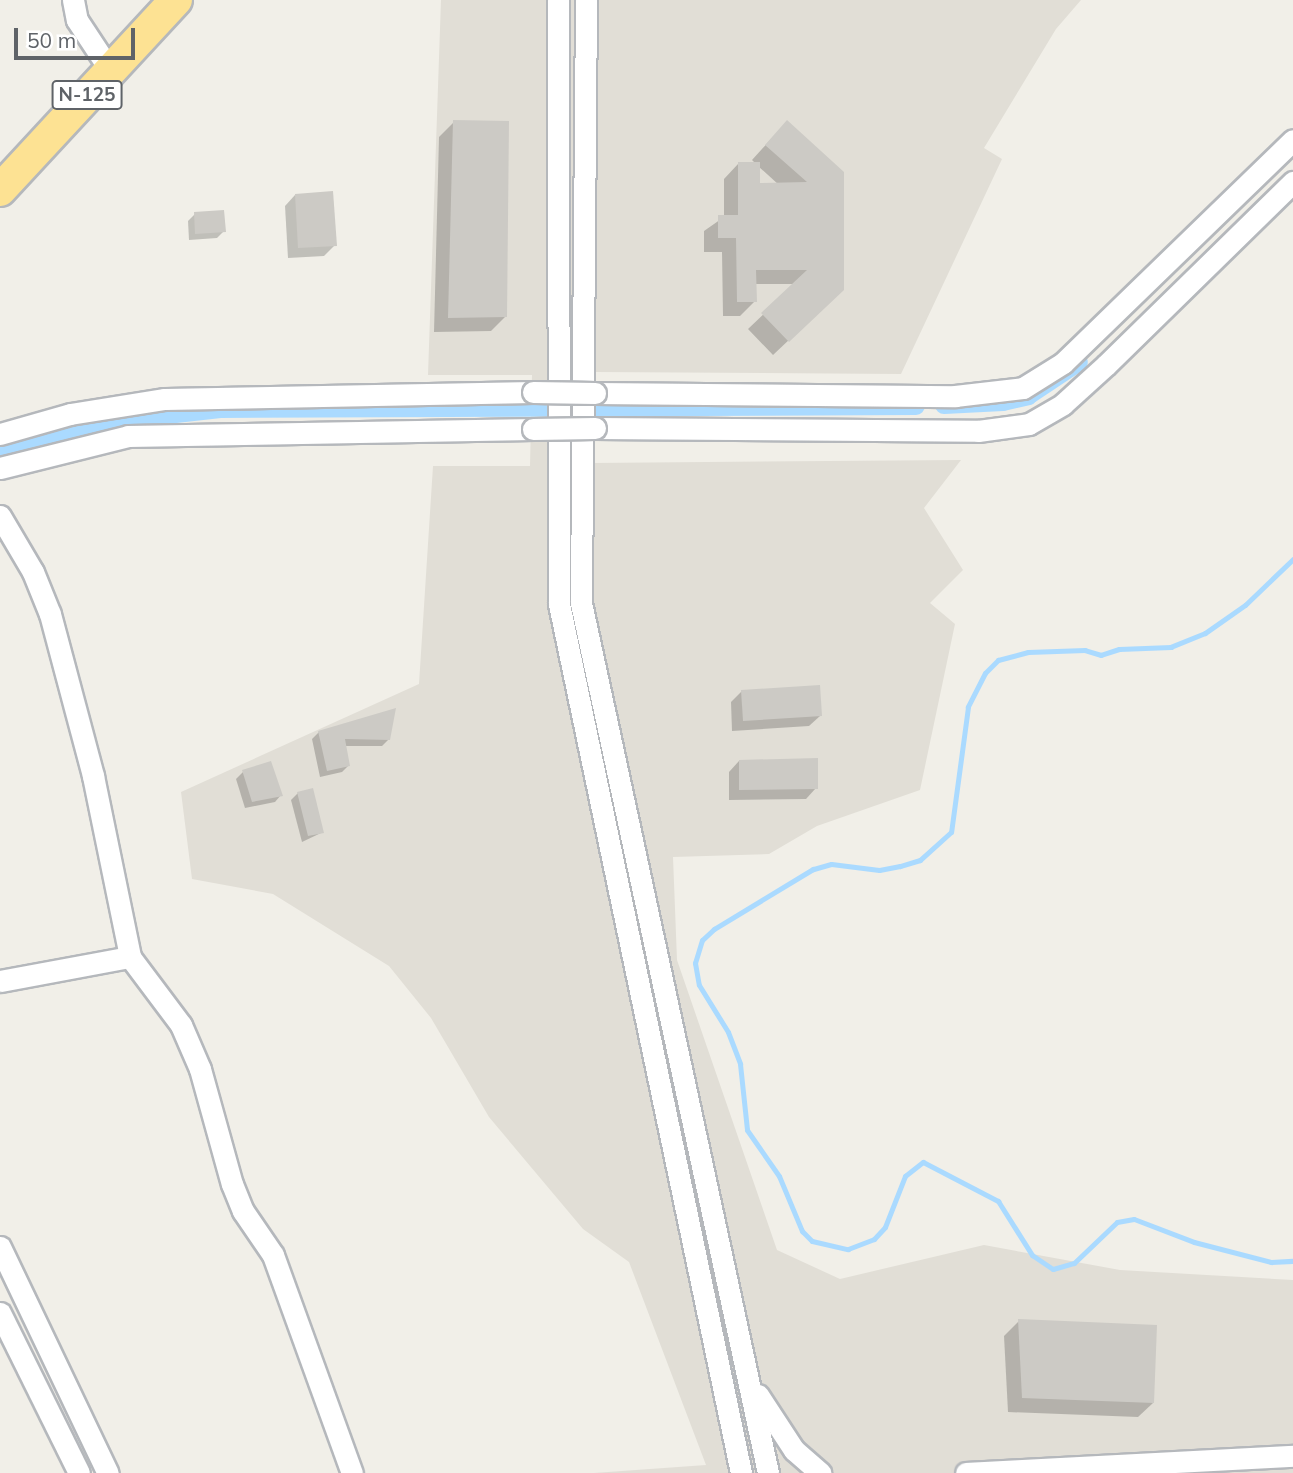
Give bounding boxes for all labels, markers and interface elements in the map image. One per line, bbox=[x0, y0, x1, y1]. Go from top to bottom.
scale bar bbox=[18, 14, 138, 58]
text: 50 m bbox=[27, 27, 76, 53]
road number: N-125 bbox=[50, 80, 124, 110]

